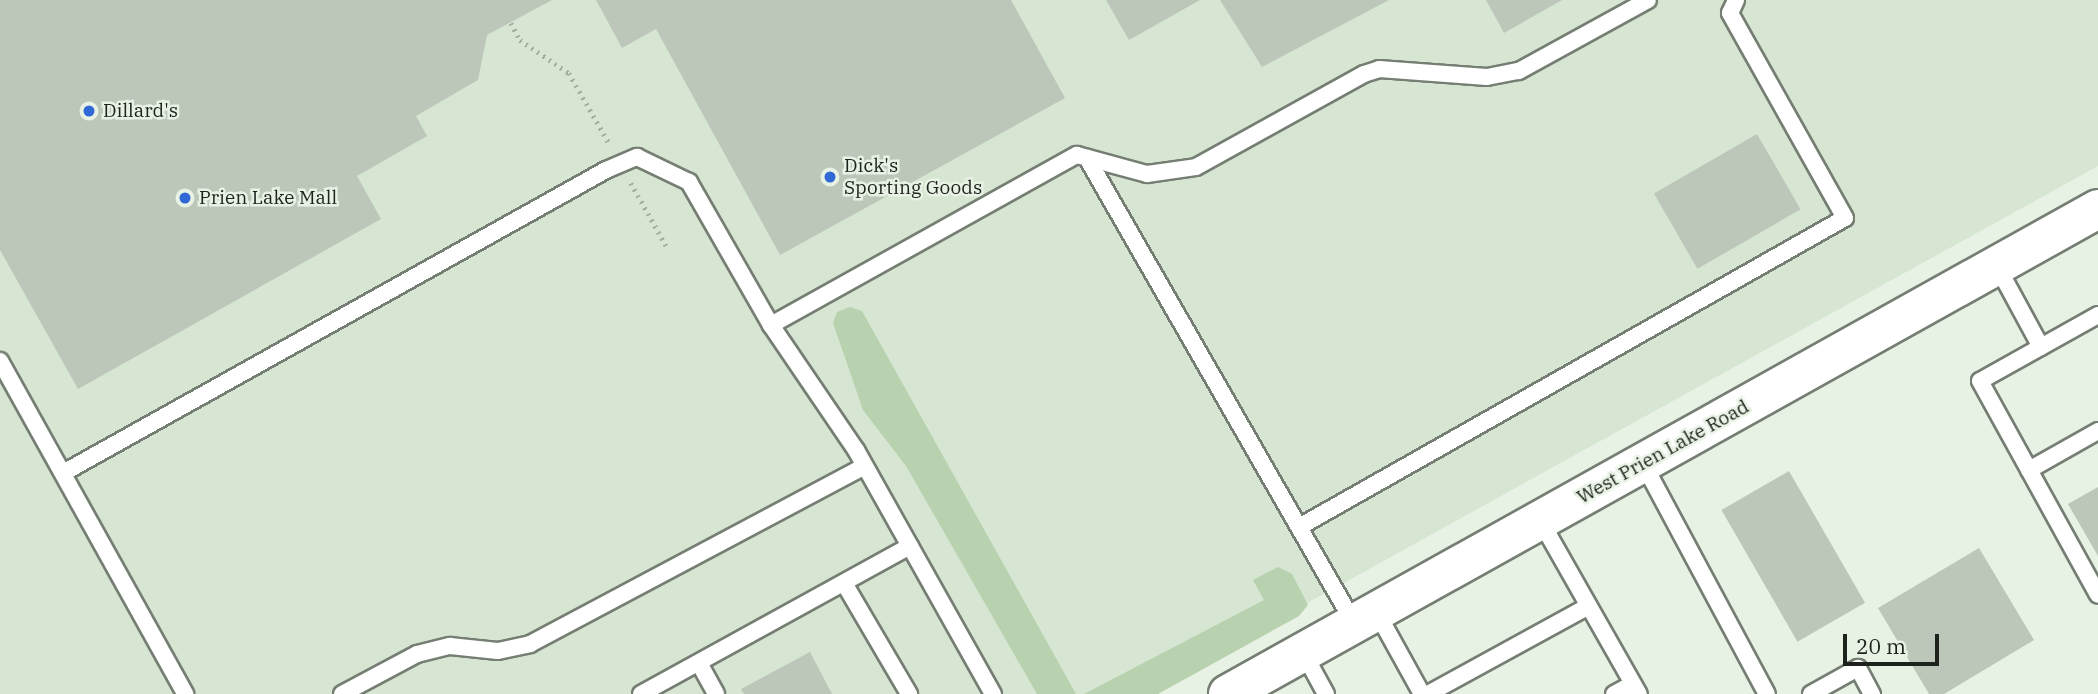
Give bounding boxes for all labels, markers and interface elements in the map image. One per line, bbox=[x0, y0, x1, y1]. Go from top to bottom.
place label: Dillard's bbox=[103, 100, 178, 122]
marker: Dillard's bbox=[81, 103, 97, 119]
place label: Dick's Sporting Goods bbox=[844, 155, 982, 199]
marker: Dick's Sporting Goods bbox=[822, 169, 838, 185]
place label: Prien Lake Mall bbox=[199, 187, 337, 209]
marker: Prien Lake Mall bbox=[177, 190, 193, 206]
street label: West Prien Lake Road bbox=[1573, 395, 1753, 509]
scale bar bbox=[1846, 620, 1942, 664]
text: 20 m bbox=[1856, 632, 1906, 660]

